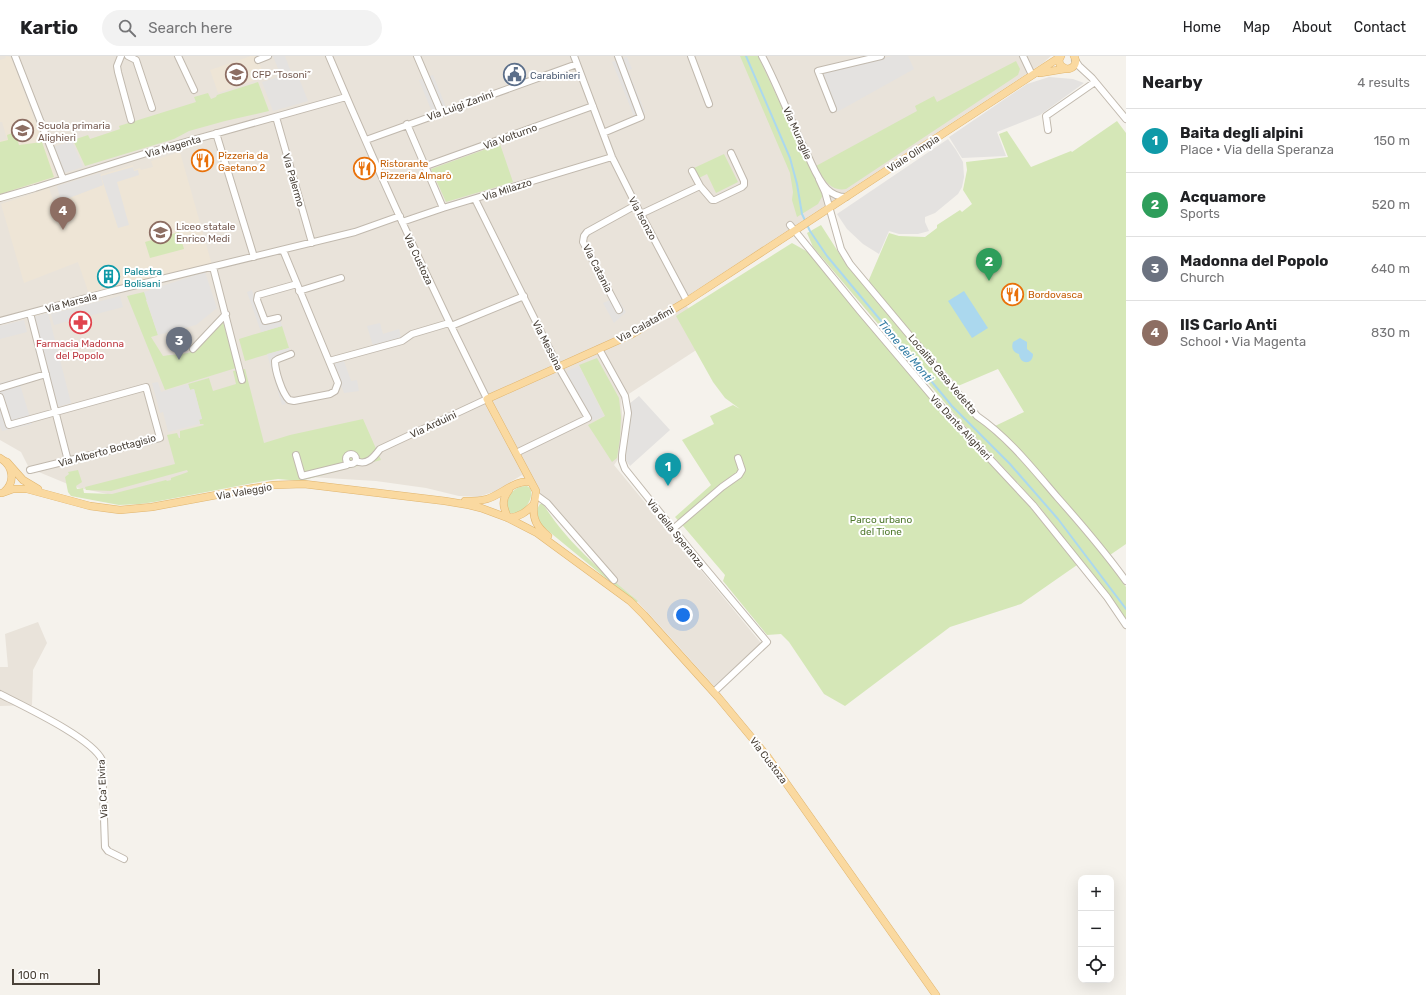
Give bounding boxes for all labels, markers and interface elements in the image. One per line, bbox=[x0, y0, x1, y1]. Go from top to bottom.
search box bbox=[102, 10, 382, 46]
text: Kartio bbox=[20, 16, 78, 39]
icon: search bbox=[116, 17, 138, 39]
text: Search here bbox=[148, 19, 232, 37]
text: Home bbox=[1183, 19, 1221, 36]
text: Map bbox=[1243, 19, 1270, 36]
text: About bbox=[1292, 19, 1332, 36]
text: Contact bbox=[1354, 19, 1406, 36]
school or university icon: CFP “Tosoni” bbox=[224, 61, 250, 87]
public building icon: Carabinieri bbox=[502, 62, 528, 88]
place label: CFP “Tosoni” bbox=[252, 69, 311, 81]
place label: Carabinieri bbox=[530, 70, 580, 82]
text: Nearby bbox=[1142, 72, 1203, 92]
text: 4 results bbox=[1357, 75, 1410, 90]
street label: Via Luigi Zanini bbox=[425, 88, 495, 124]
street label: Via Muraglie bbox=[780, 105, 814, 162]
school or university icon: Scuola primaria Alighieri bbox=[9, 118, 35, 144]
place label: Scuola primaria Alighieri bbox=[38, 120, 110, 144]
street label: Via Volturno bbox=[482, 122, 539, 152]
text: Baita degli alpini bbox=[1180, 124, 1303, 142]
street label: Via Magenta bbox=[144, 133, 202, 161]
street label: Viale Olimpia bbox=[885, 133, 942, 175]
text: 1 bbox=[1152, 133, 1158, 148]
text: 150 m bbox=[1374, 133, 1410, 148]
text: Place · Via della Speranza bbox=[1180, 142, 1334, 157]
restaurant icon: Pizzeria da Gaetano 2 bbox=[190, 148, 216, 174]
place label: Pizzeria da Gaetano 2 bbox=[218, 150, 268, 174]
street label: Via Palermo bbox=[280, 152, 306, 209]
restaurant icon: Ristorante Pizzeria Almarò bbox=[352, 156, 378, 182]
place label: Ristorante Pizzeria Almarò bbox=[380, 158, 452, 182]
street label: Via Milazzo bbox=[481, 176, 534, 204]
text: Acquamore bbox=[1180, 188, 1266, 206]
street label: Via Isonzo bbox=[626, 195, 659, 242]
pin: 4 bbox=[50, 197, 76, 230]
text: 2 bbox=[1151, 197, 1159, 212]
text: 520 m bbox=[1372, 197, 1410, 212]
text: Sports bbox=[1180, 206, 1220, 221]
school or university icon: Liceo statale Enrico Medi bbox=[148, 219, 174, 245]
place label: Liceo statale Enrico Medi bbox=[176, 221, 236, 245]
street label: Via Custoza bbox=[401, 232, 435, 287]
street label: Via Catania bbox=[580, 242, 614, 295]
pin: 2 bbox=[976, 248, 1002, 281]
text: Madonna del Popolo bbox=[1180, 252, 1328, 270]
text: 3 bbox=[1151, 261, 1159, 276]
text: 640 m bbox=[1371, 261, 1410, 276]
building icon: Palestra Bolisani bbox=[95, 264, 121, 290]
place label: Palestra Bolisani bbox=[124, 266, 162, 290]
text: Church bbox=[1180, 270, 1224, 285]
restaurant icon: Bordovasca bbox=[999, 281, 1025, 307]
place label: Bordovasca bbox=[1028, 289, 1083, 301]
street label: Via Marsala bbox=[44, 290, 98, 316]
street label: Via Calatafimi bbox=[615, 304, 676, 345]
pharmacy icon: Farmacia Madonna del Popolo bbox=[67, 310, 93, 336]
text: IIS Carlo Anti bbox=[1180, 316, 1277, 334]
street label: Via Messina bbox=[529, 318, 565, 373]
water label: Tione dei Monti bbox=[876, 318, 936, 385]
text: 4 bbox=[1151, 325, 1159, 340]
text: 830 m bbox=[1371, 325, 1410, 340]
pin: 3 bbox=[166, 327, 192, 360]
street label: Località Casa Vedetta bbox=[905, 332, 979, 417]
text: School · Via Magenta bbox=[1180, 334, 1306, 349]
place label: Farmacia Madonna del Popolo bbox=[36, 338, 124, 362]
street label: Via Dante Alighieri bbox=[927, 393, 994, 463]
street label: Via Arduini bbox=[408, 409, 459, 441]
street label: Via Alberto Bottagisio bbox=[57, 432, 158, 470]
pin: 1 bbox=[655, 453, 681, 486]
street label: Via Valeggio bbox=[215, 481, 273, 503]
street label: Via della Speranza bbox=[644, 497, 707, 570]
park label: Parco urbano del Tione bbox=[850, 514, 912, 538]
your location bbox=[673, 605, 693, 625]
street label: Via Custoza bbox=[747, 735, 790, 786]
street label: Via Ca' Elvira bbox=[95, 759, 111, 819]
map controls bbox=[1078, 875, 1114, 983]
button: + bbox=[1078, 875, 1114, 911]
button: − bbox=[1078, 911, 1114, 947]
button: locate bbox=[1078, 947, 1114, 983]
scale bar bbox=[12, 967, 100, 986]
text: 100 m bbox=[18, 969, 49, 982]

